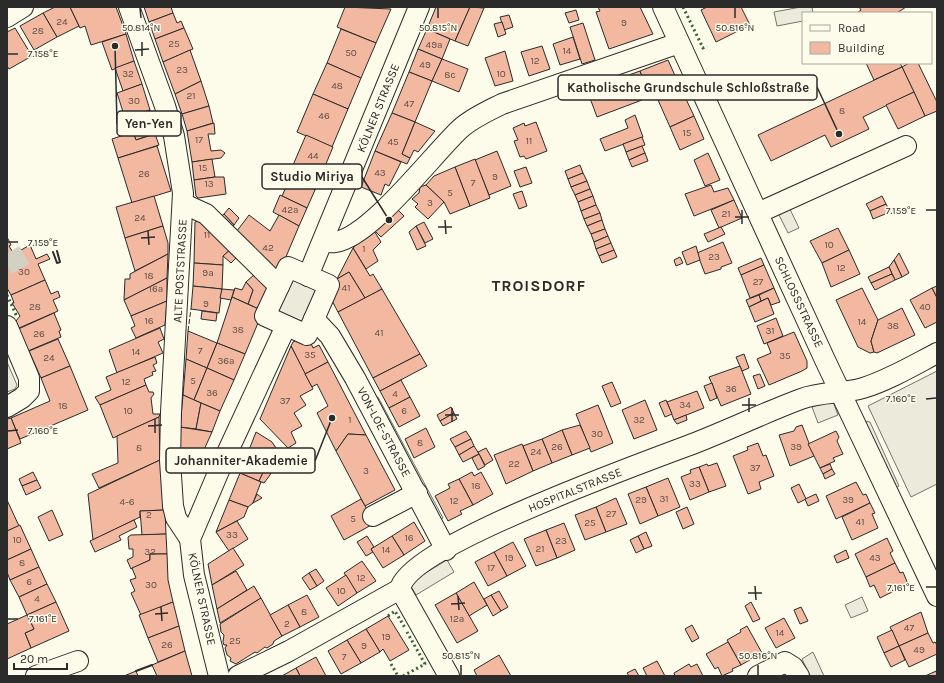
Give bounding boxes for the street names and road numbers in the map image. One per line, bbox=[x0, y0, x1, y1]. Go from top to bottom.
street label: KÖLNER STRASSE bbox=[354, 62, 402, 154]
street label: ALTE POSTSTRASSE bbox=[170, 219, 190, 323]
street label: SCHLOSSSTRASSE bbox=[772, 254, 826, 350]
street label: VON-LOE-STRASSE bbox=[354, 385, 414, 479]
street label: HOSPITALSTRASSE bbox=[526, 465, 624, 515]
street label: KÖLNER STRASSE bbox=[185, 551, 219, 647]

